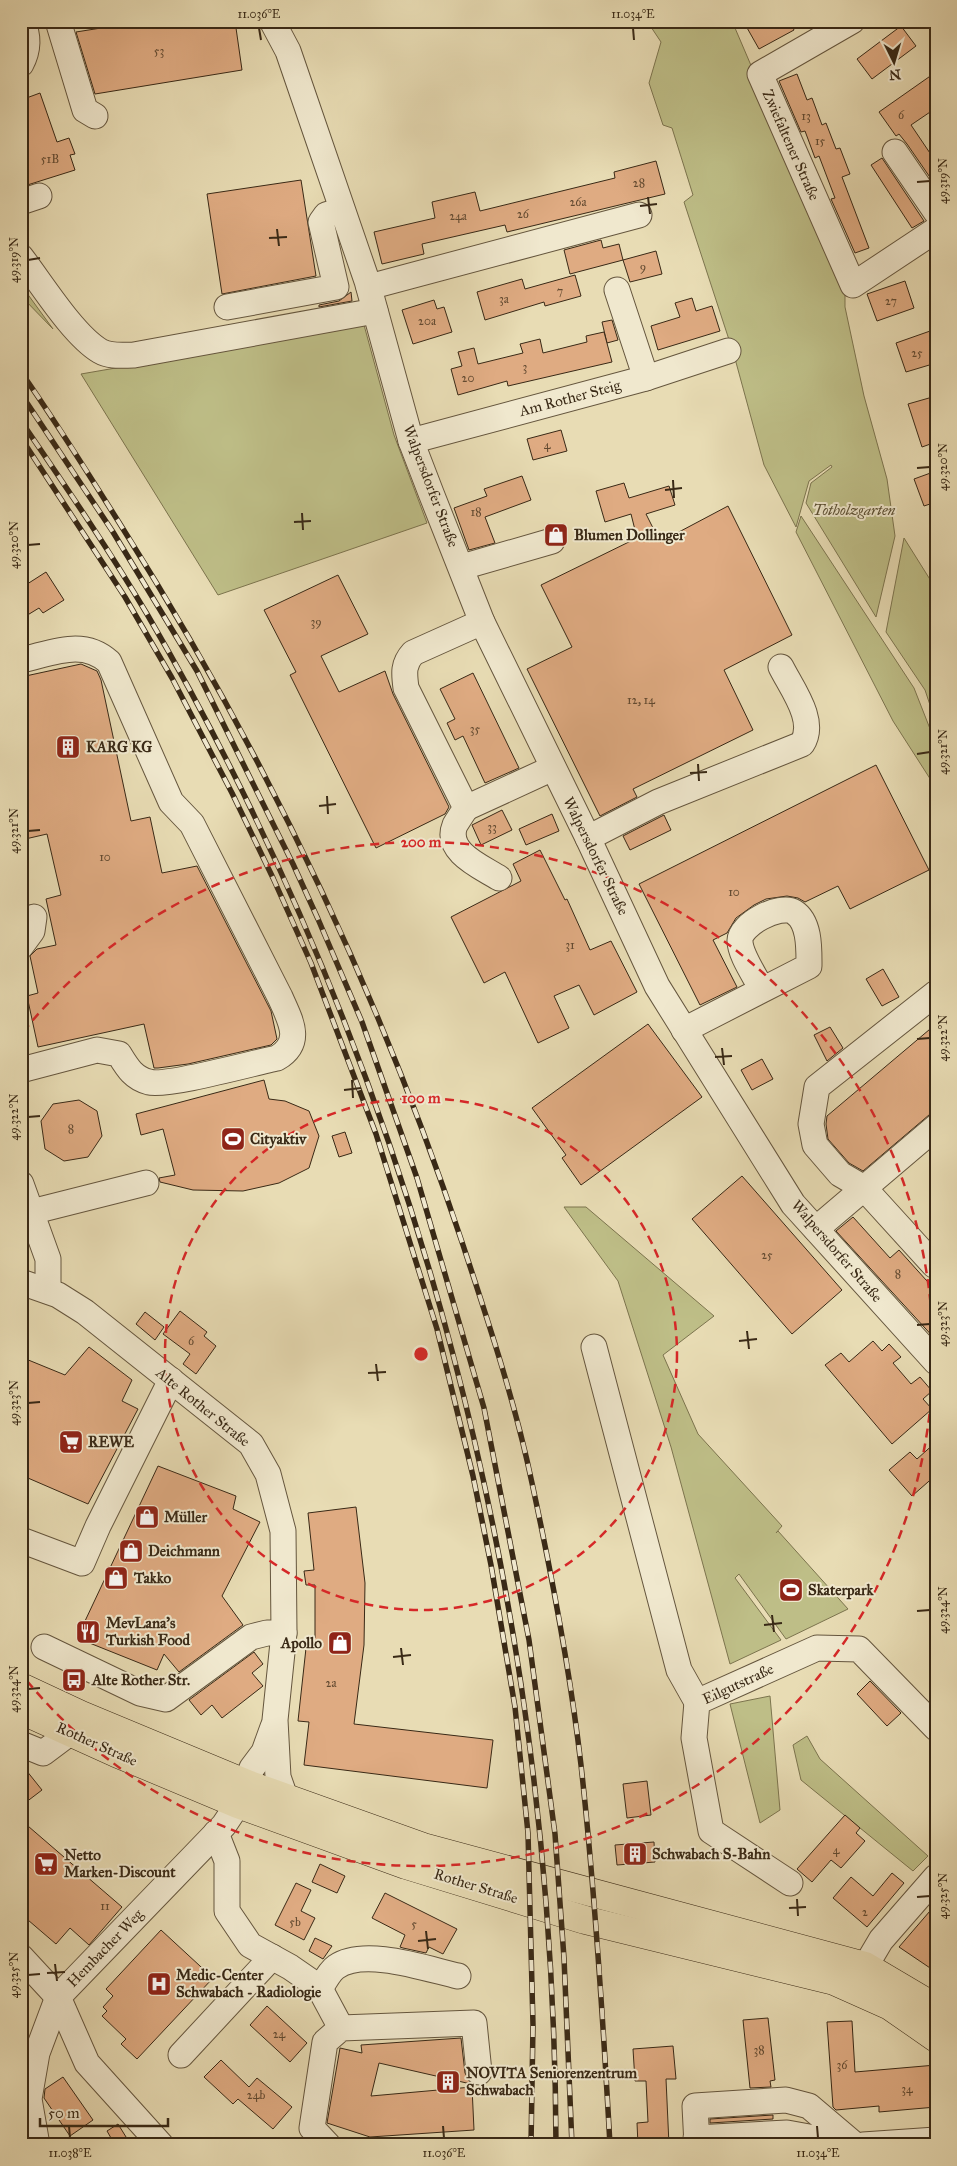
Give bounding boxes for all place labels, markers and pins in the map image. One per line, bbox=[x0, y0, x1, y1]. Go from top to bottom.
shop icon: Blumen Dollinger bbox=[543, 522, 569, 548]
place label: Blumen Dollinger bbox=[574, 526, 685, 545]
building icon: KARG KG bbox=[55, 734, 81, 760]
place label: KARG KG bbox=[86, 738, 152, 756]
sports icon: Cityaktiv bbox=[220, 1126, 246, 1152]
place label: Cityaktiv bbox=[250, 1130, 307, 1149]
centre of rings bbox=[412, 1345, 430, 1363]
supermarket icon: REWE bbox=[58, 1429, 84, 1455]
place label: REWE bbox=[88, 1433, 134, 1451]
shop icon: Müller bbox=[134, 1504, 160, 1530]
place label: Müller bbox=[164, 1508, 208, 1526]
shop icon: Deichmann bbox=[118, 1538, 144, 1564]
place label: Deichmann bbox=[148, 1542, 221, 1560]
shop icon: Takko bbox=[103, 1565, 129, 1591]
place label: Takko bbox=[133, 1569, 171, 1587]
sports icon: Skaterpark bbox=[778, 1577, 804, 1603]
place label: Skaterpark bbox=[808, 1581, 874, 1600]
place label: MevLana’s Turkish Food bbox=[105, 1614, 190, 1649]
restaurant icon: MevLana’s Turkish Food bbox=[75, 1619, 101, 1645]
shop icon: Apollo bbox=[327, 1630, 353, 1656]
place label: Apollo bbox=[280, 1634, 322, 1653]
bus stop icon: Alte Rother Str. bbox=[61, 1667, 87, 1693]
place label: Alte Rother Str. bbox=[91, 1671, 190, 1689]
building icon: Schwabach S-Bahn bbox=[622, 1841, 648, 1867]
place label: Schwabach S-Bahn bbox=[652, 1845, 771, 1863]
place label: Netto Marken-Discount bbox=[64, 1846, 176, 1881]
supermarket icon: Netto Marken-Discount bbox=[33, 1851, 59, 1877]
place label: Medic-Center Schwabach - Radiologie bbox=[176, 1966, 322, 2002]
hospital icon: Medic-Center Schwabach - Radiologie bbox=[146, 1971, 172, 1997]
place label: NOVITA Seniorenzentrum Schwabach bbox=[466, 2064, 638, 2099]
building icon: NOVITA Seniorenzentrum Schwabach bbox=[435, 2069, 461, 2095]

